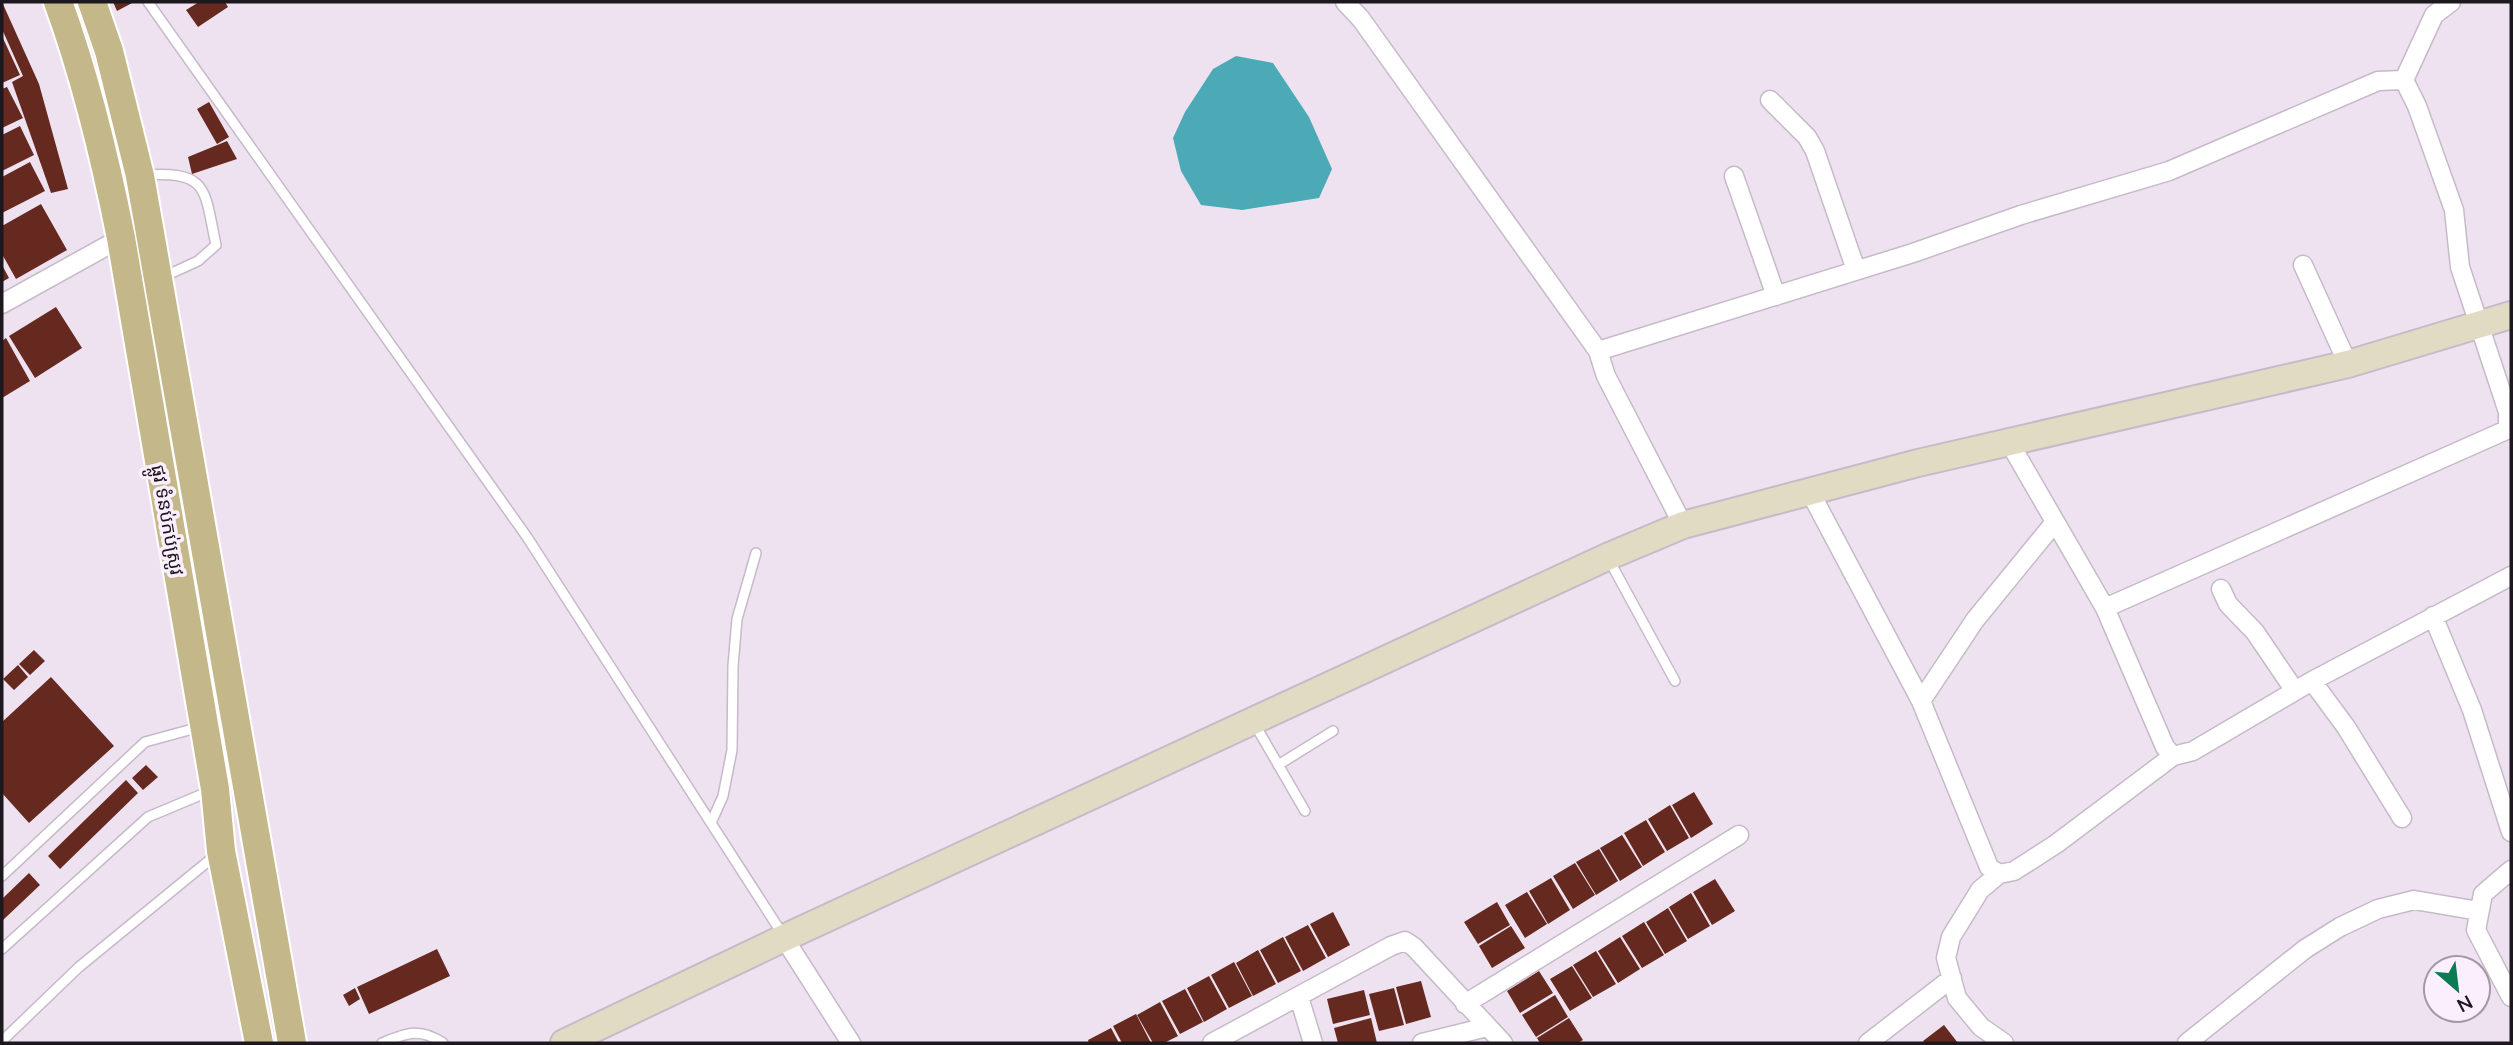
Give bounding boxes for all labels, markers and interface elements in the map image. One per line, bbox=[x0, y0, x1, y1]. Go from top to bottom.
street label: ផ្លូវ ទំនប់កប់ស្រូវ bbox=[141, 463, 190, 578]
north arrow bbox=[2422, 954, 2492, 1024]
text: N bbox=[2453, 990, 2477, 1018]

